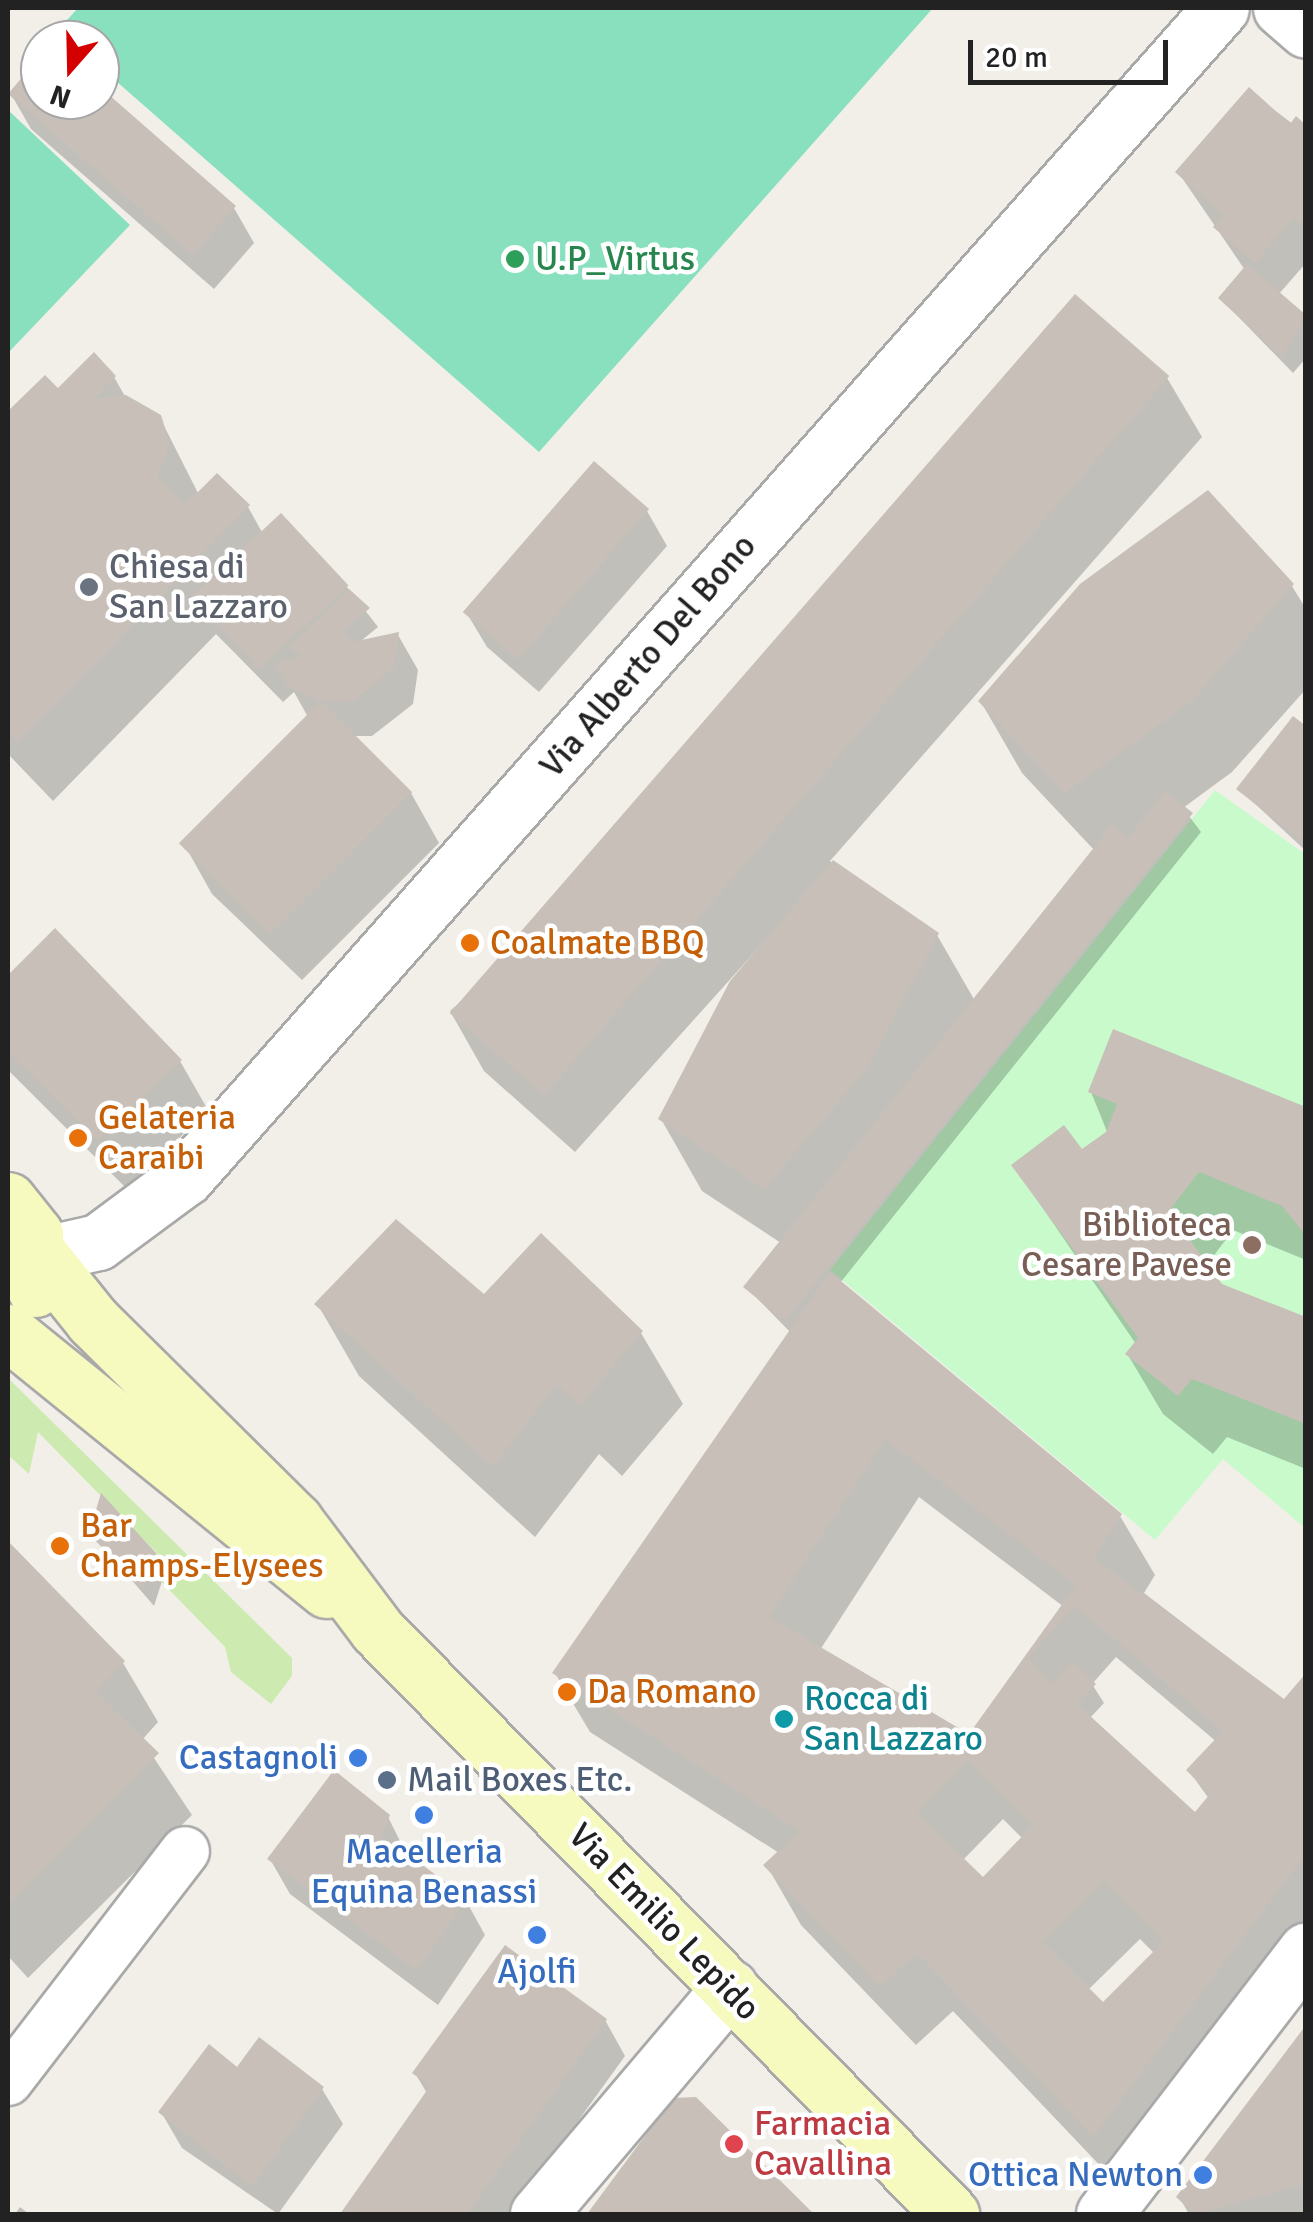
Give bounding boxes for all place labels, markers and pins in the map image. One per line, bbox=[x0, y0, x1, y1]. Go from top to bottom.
place label: U.P_Virtus bbox=[535, 238, 695, 280]
marker: U.P_Virtus bbox=[504, 248, 526, 270]
place label: Chiesa di San Lazzaro bbox=[109, 546, 288, 628]
marker: Chiesa di San Lazzaro bbox=[78, 576, 100, 598]
place label: Coalmate BBQ bbox=[490, 922, 704, 964]
marker: Coalmate BBQ bbox=[459, 932, 481, 954]
place label: Gelateria Caraibi bbox=[98, 1097, 236, 1179]
marker: Gelateria Caraibi bbox=[67, 1127, 89, 1149]
place label: Biblioteca Cesare Pavese bbox=[1021, 1204, 1232, 1286]
marker: Biblioteca Cesare Pavese bbox=[1241, 1234, 1263, 1256]
place label: Bar Champs-Elysees bbox=[80, 1505, 324, 1587]
marker: Bar Champs-Elysees bbox=[49, 1535, 71, 1557]
place label: Da Romano bbox=[587, 1671, 756, 1713]
place label: Rocca di San Lazzaro bbox=[804, 1678, 983, 1760]
marker: Da Romano bbox=[556, 1681, 578, 1703]
marker: Rocca di San Lazzaro bbox=[773, 1708, 795, 1730]
place label: Castagnoli bbox=[179, 1737, 338, 1779]
marker: Castagnoli bbox=[347, 1747, 369, 1769]
place label: Mail Boxes Etc. bbox=[407, 1759, 632, 1801]
marker: Mail Boxes Etc. bbox=[376, 1769, 398, 1791]
marker: Macelleria Equina Benassi bbox=[413, 1804, 435, 1826]
place label: Macelleria Equina Benassi bbox=[311, 1831, 537, 1913]
marker: Ajolfi bbox=[526, 1924, 548, 1946]
place label: Ajolfi bbox=[497, 1951, 577, 1993]
place label: Farmacia Cavallina bbox=[754, 2103, 892, 2185]
marker: Farmacia Cavallina bbox=[723, 2133, 745, 2155]
place label: Ottica Newton bbox=[968, 2154, 1183, 2196]
marker: Ottica Newton bbox=[1192, 2164, 1214, 2186]

